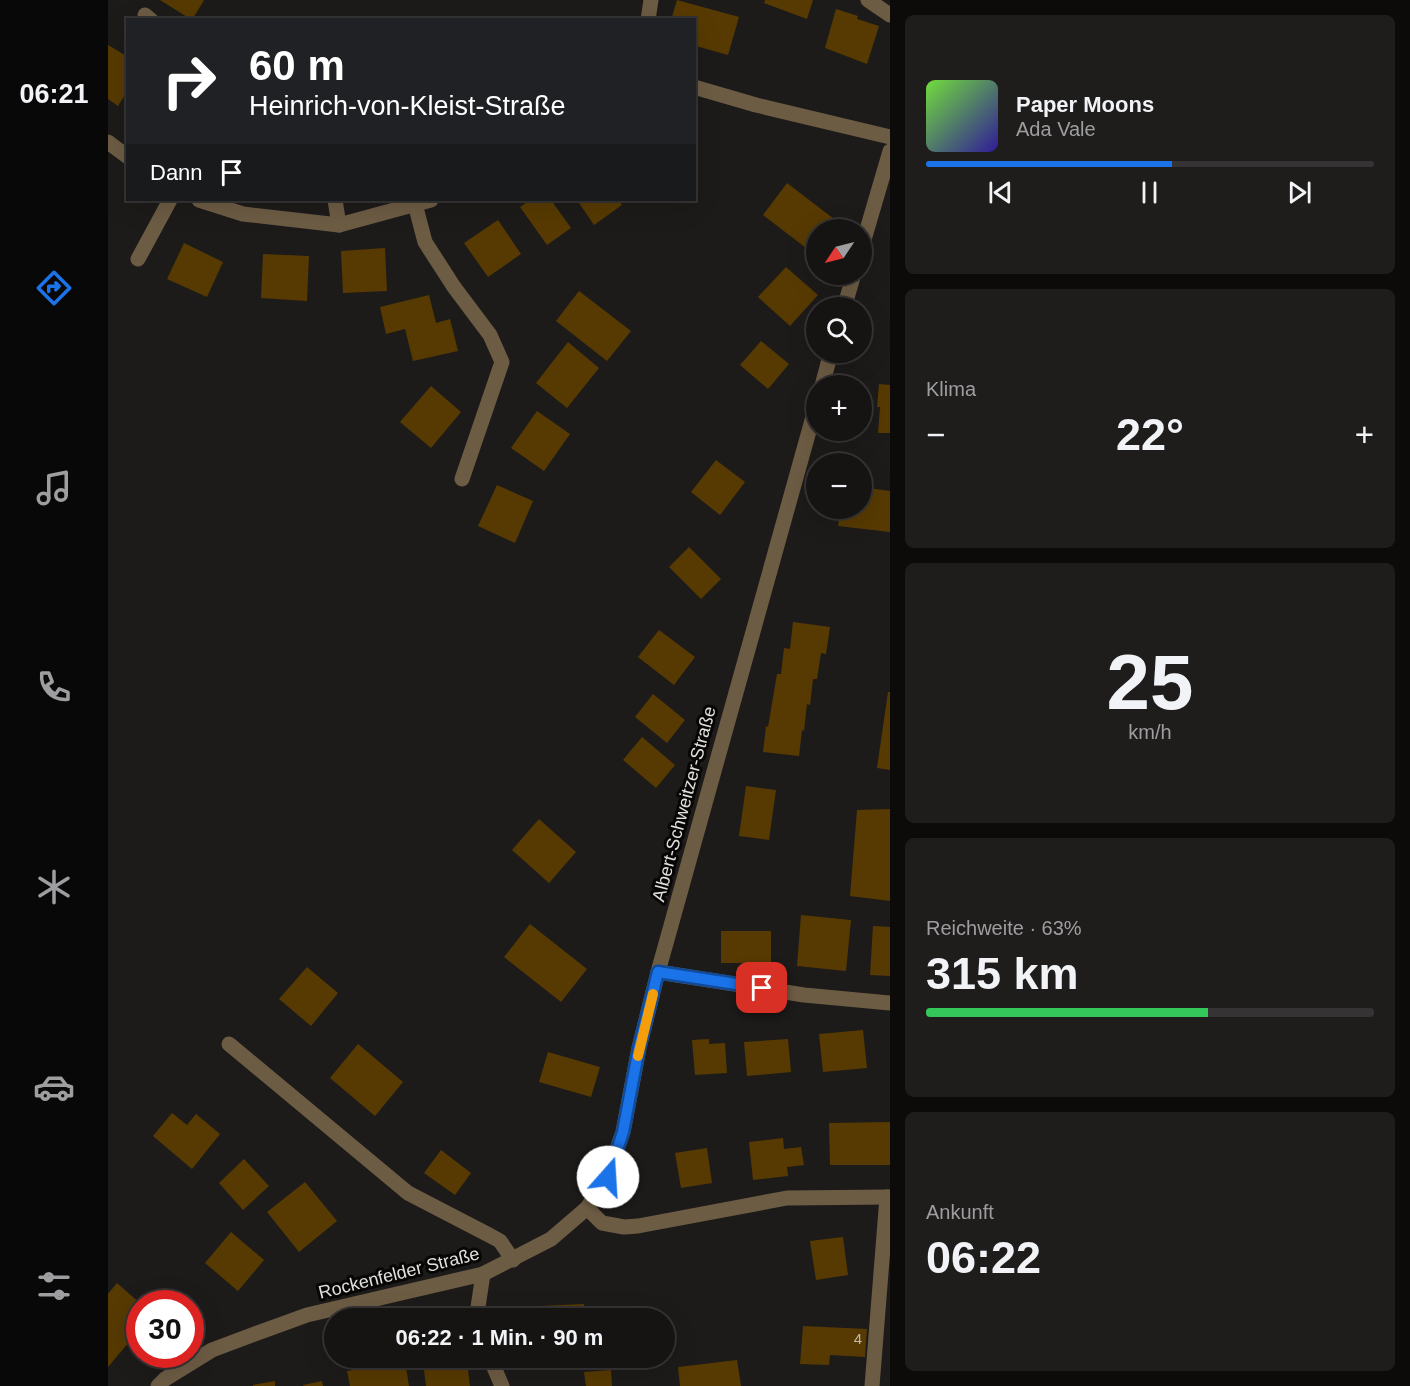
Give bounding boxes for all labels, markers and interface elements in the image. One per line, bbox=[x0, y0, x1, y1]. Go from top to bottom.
icon: right bbox=[150, 42, 228, 120]
text: 60 m bbox=[249, 42, 345, 89]
text: 06:21 bbox=[19, 79, 89, 109]
text: Heinrich-von-Kleist-Straße bbox=[249, 91, 566, 121]
text: Paper Moons bbox=[1016, 92, 1154, 117]
text: Ada Vale bbox=[1016, 118, 1096, 140]
icon: arrive bbox=[215, 156, 248, 189]
text: Dann bbox=[150, 160, 203, 185]
icon: previous bbox=[984, 176, 1017, 209]
icon: pause bbox=[1133, 176, 1166, 209]
icon: next bbox=[1283, 176, 1316, 209]
north arrow bbox=[806, 219, 872, 285]
map controls bbox=[806, 219, 872, 519]
icon: directions bbox=[33, 267, 75, 309]
button: search bbox=[806, 297, 872, 363]
button: + bbox=[806, 375, 872, 441]
text: Klima bbox=[926, 378, 976, 400]
text: 22° bbox=[1116, 409, 1184, 460]
text: − bbox=[926, 416, 945, 453]
text: + bbox=[1355, 416, 1374, 453]
button: − bbox=[806, 453, 872, 519]
icon: music bbox=[33, 467, 75, 509]
text: 25 bbox=[1107, 638, 1193, 726]
icon: phone bbox=[33, 666, 75, 708]
street label: Albert-Schweitzer-Straße bbox=[648, 704, 720, 904]
text: km/h bbox=[1128, 721, 1172, 743]
icon: climate bbox=[33, 866, 75, 908]
text: Reichweite · 63% bbox=[926, 917, 1082, 939]
text: 315 km bbox=[926, 948, 1079, 999]
pin bbox=[736, 962, 787, 1013]
icon: arrive bbox=[745, 971, 778, 1004]
icon: car bbox=[33, 1066, 75, 1108]
position arrow bbox=[576, 1145, 640, 1209]
text: Ankunft bbox=[926, 1201, 994, 1223]
text: 06:22 bbox=[926, 1232, 1041, 1283]
street label: Rockenfelder Straße bbox=[316, 1243, 482, 1303]
icon: filters bbox=[33, 1265, 75, 1307]
speed limit sign: 30 bbox=[126, 1290, 204, 1368]
text: 06:22 · 1 Min. · 90 m bbox=[396, 1325, 603, 1350]
house number: 4 bbox=[854, 1330, 862, 1347]

